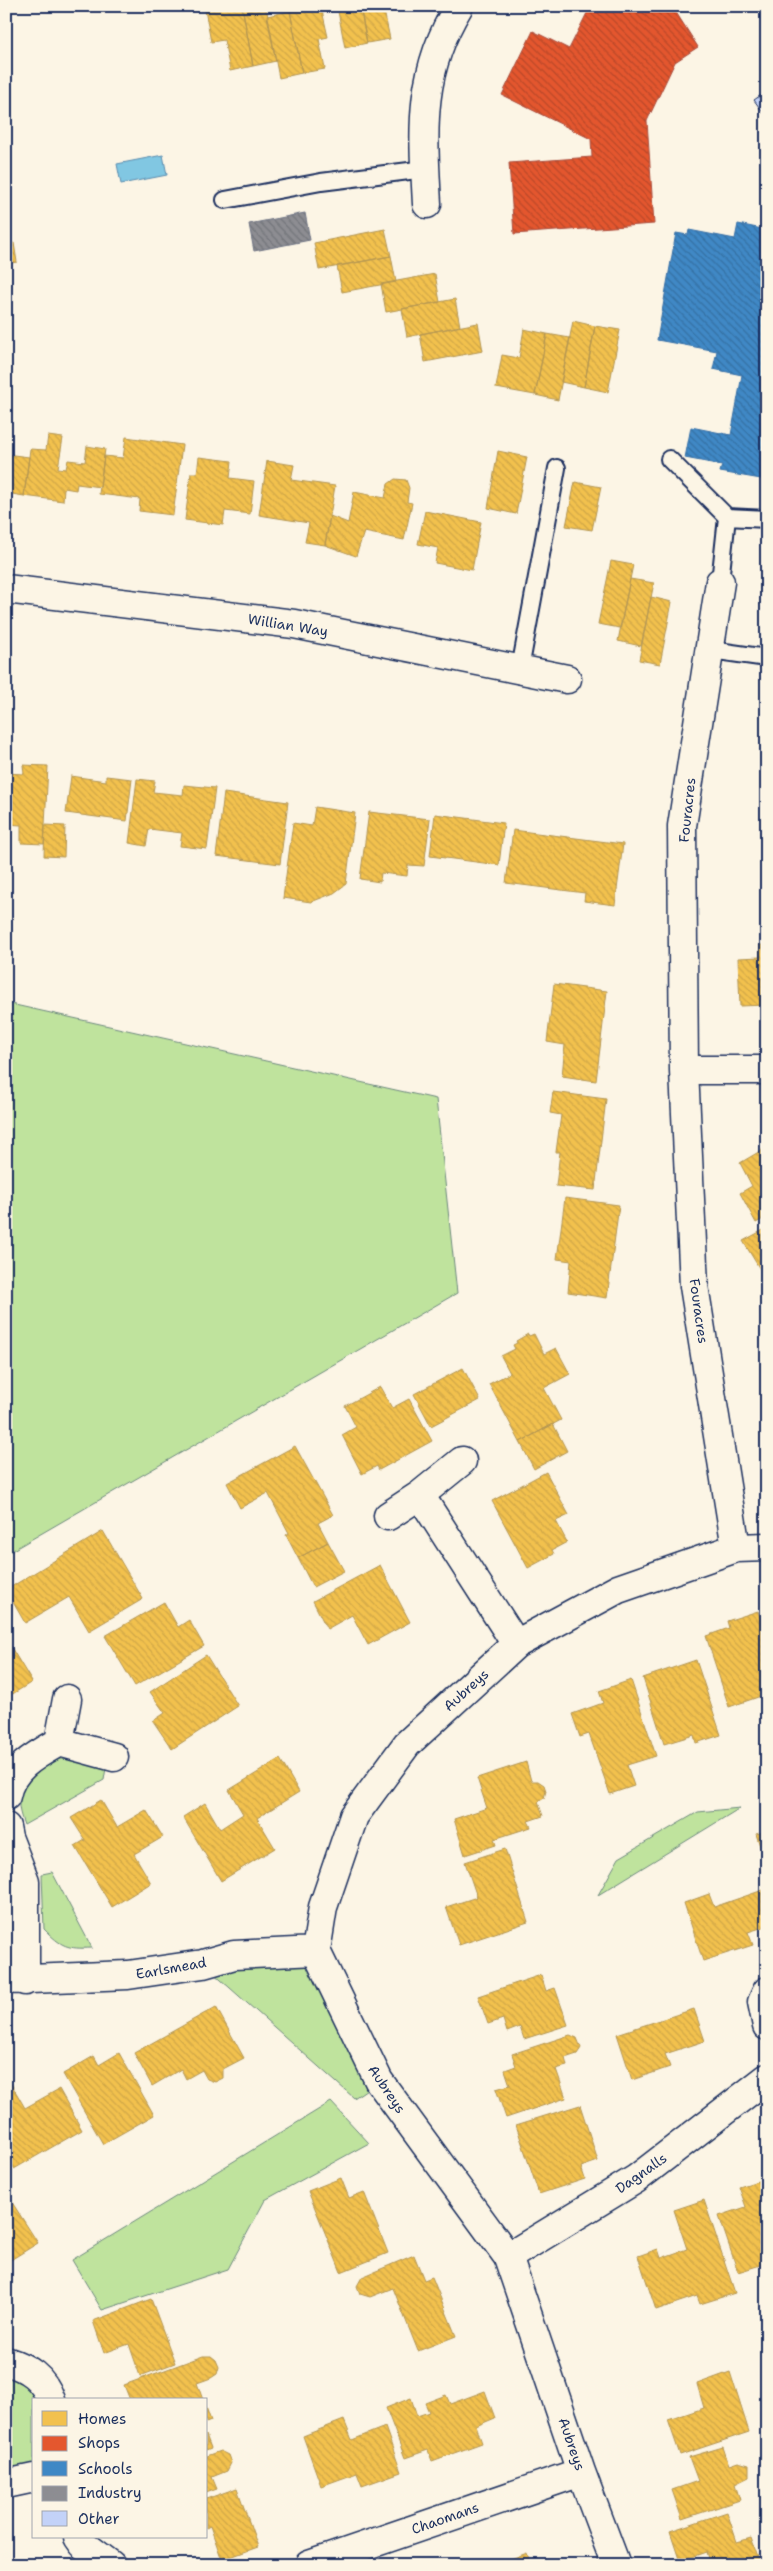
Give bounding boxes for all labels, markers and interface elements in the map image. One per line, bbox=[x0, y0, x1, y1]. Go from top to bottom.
street label: Willian Way bbox=[247, 610, 329, 640]
street label: Fouracres bbox=[675, 777, 699, 843]
street label: Fouracres bbox=[686, 1277, 712, 1345]
street label: Aubreys bbox=[440, 1665, 492, 1715]
street label: Earlsmead bbox=[134, 1953, 208, 1983]
street label: Aubreys bbox=[364, 2061, 410, 2117]
street label: Dagnalls bbox=[612, 2149, 670, 2197]
legend bbox=[32, 2398, 208, 2538]
text: Homes bbox=[78, 2409, 126, 2429]
street label: Aubreys bbox=[555, 2415, 589, 2473]
text: Shops bbox=[78, 2433, 120, 2453]
text: Schools bbox=[78, 2459, 133, 2479]
text: Industry bbox=[78, 2483, 142, 2503]
street label: Chaomans bbox=[409, 2498, 481, 2538]
text: Other bbox=[78, 2509, 120, 2529]

